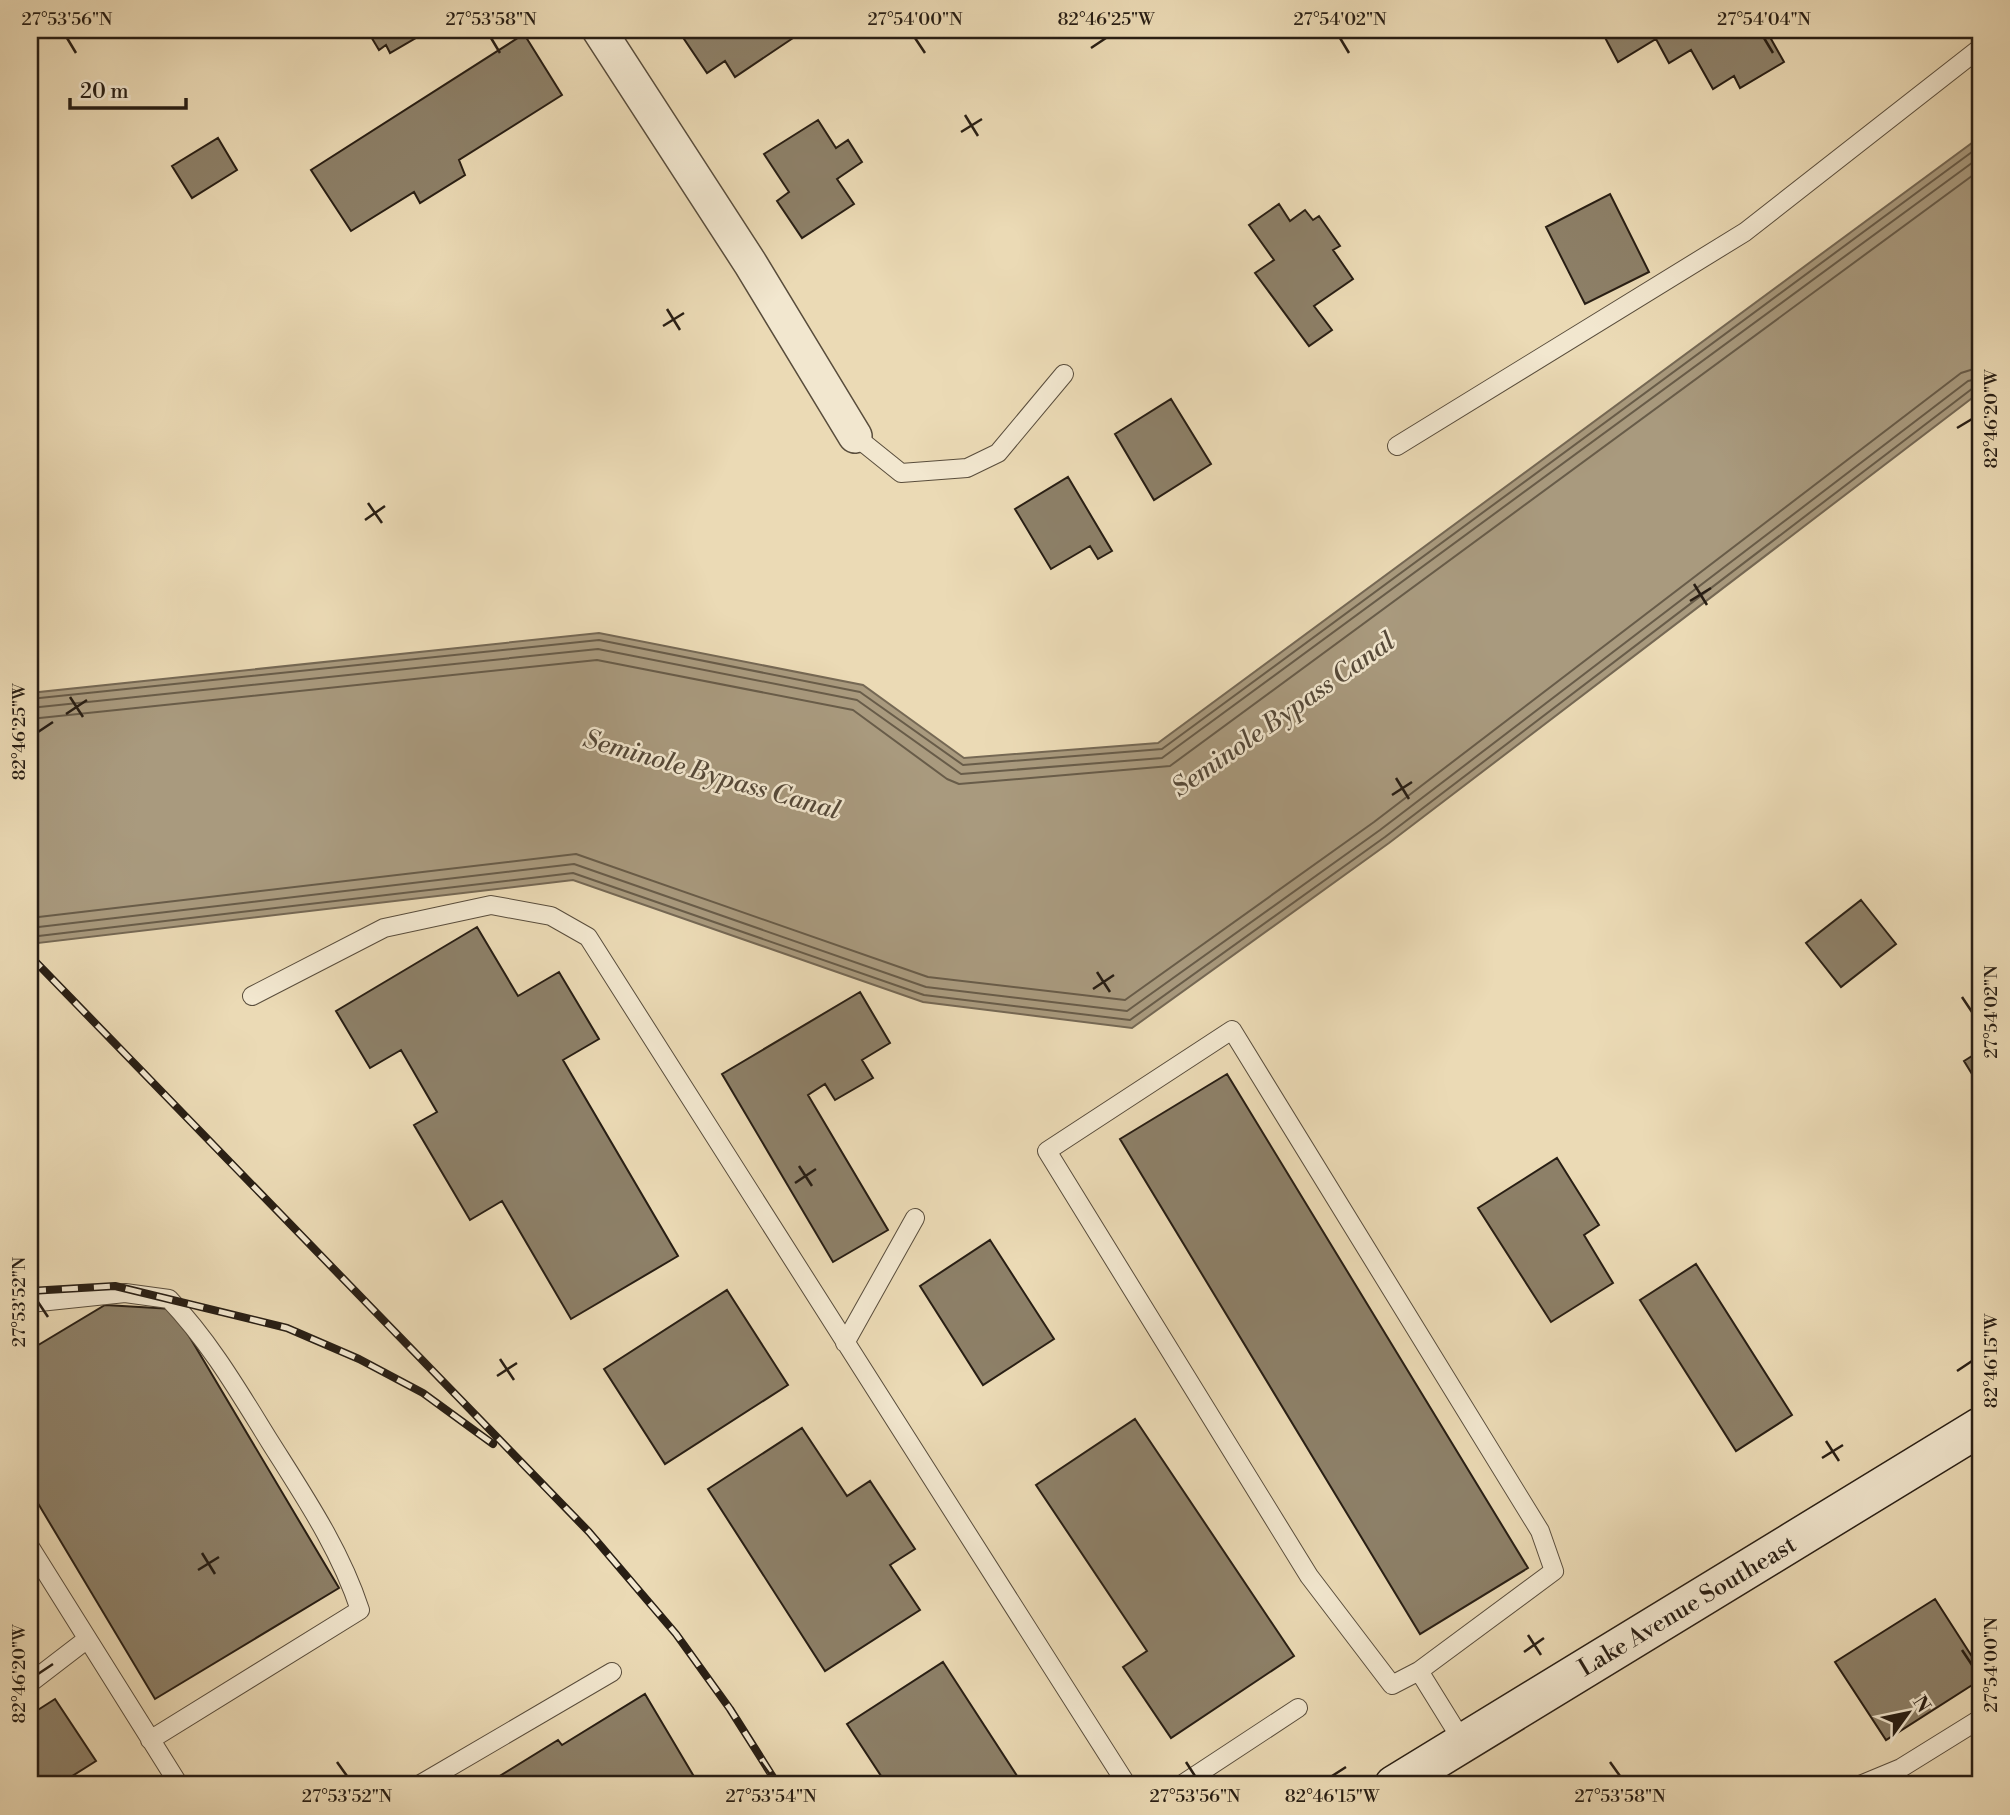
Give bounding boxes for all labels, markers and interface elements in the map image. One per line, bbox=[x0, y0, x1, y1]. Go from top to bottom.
text: 27°53'56"N bbox=[21, 8, 113, 31]
text: 27°53'58"N bbox=[445, 8, 537, 31]
text: 27°54'00"N bbox=[867, 8, 963, 31]
text: 82°46'25"W bbox=[1057, 8, 1155, 31]
text: 27°54'02"N bbox=[1293, 8, 1387, 31]
text: 27°54'04"N bbox=[1717, 8, 1812, 31]
scale bar bbox=[70, 66, 186, 110]
text: 20 m bbox=[80, 79, 129, 105]
text: 82°46'20"W bbox=[1980, 369, 2003, 469]
water label: Seminole Bypass Canal bbox=[1166, 625, 1402, 804]
text: 82°46'25"W bbox=[8, 683, 31, 781]
water label: Seminole Bypass Canal bbox=[580, 723, 844, 827]
text: 27°54'02"N bbox=[1980, 965, 2003, 1059]
text: 27°53'52"N bbox=[8, 1256, 31, 1347]
text: 82°46'15"W bbox=[1980, 1313, 2003, 1408]
street label: Lake Avenue Southeast bbox=[1573, 1530, 1802, 1684]
text: 27°54'00"N bbox=[1980, 1617, 2003, 1713]
text: 82°46'20"W bbox=[8, 1624, 31, 1724]
north arrow bbox=[1874, 1678, 1944, 1748]
text: N bbox=[1907, 1691, 1936, 1717]
text: 27°53'52"N bbox=[302, 1785, 393, 1808]
text: 27°53'54"N bbox=[725, 1785, 817, 1808]
text: 27°53'56"N bbox=[1149, 1785, 1241, 1808]
text: 82°46'15"W bbox=[1285, 1785, 1380, 1808]
text: 27°53'58"N bbox=[1574, 1785, 1666, 1808]

